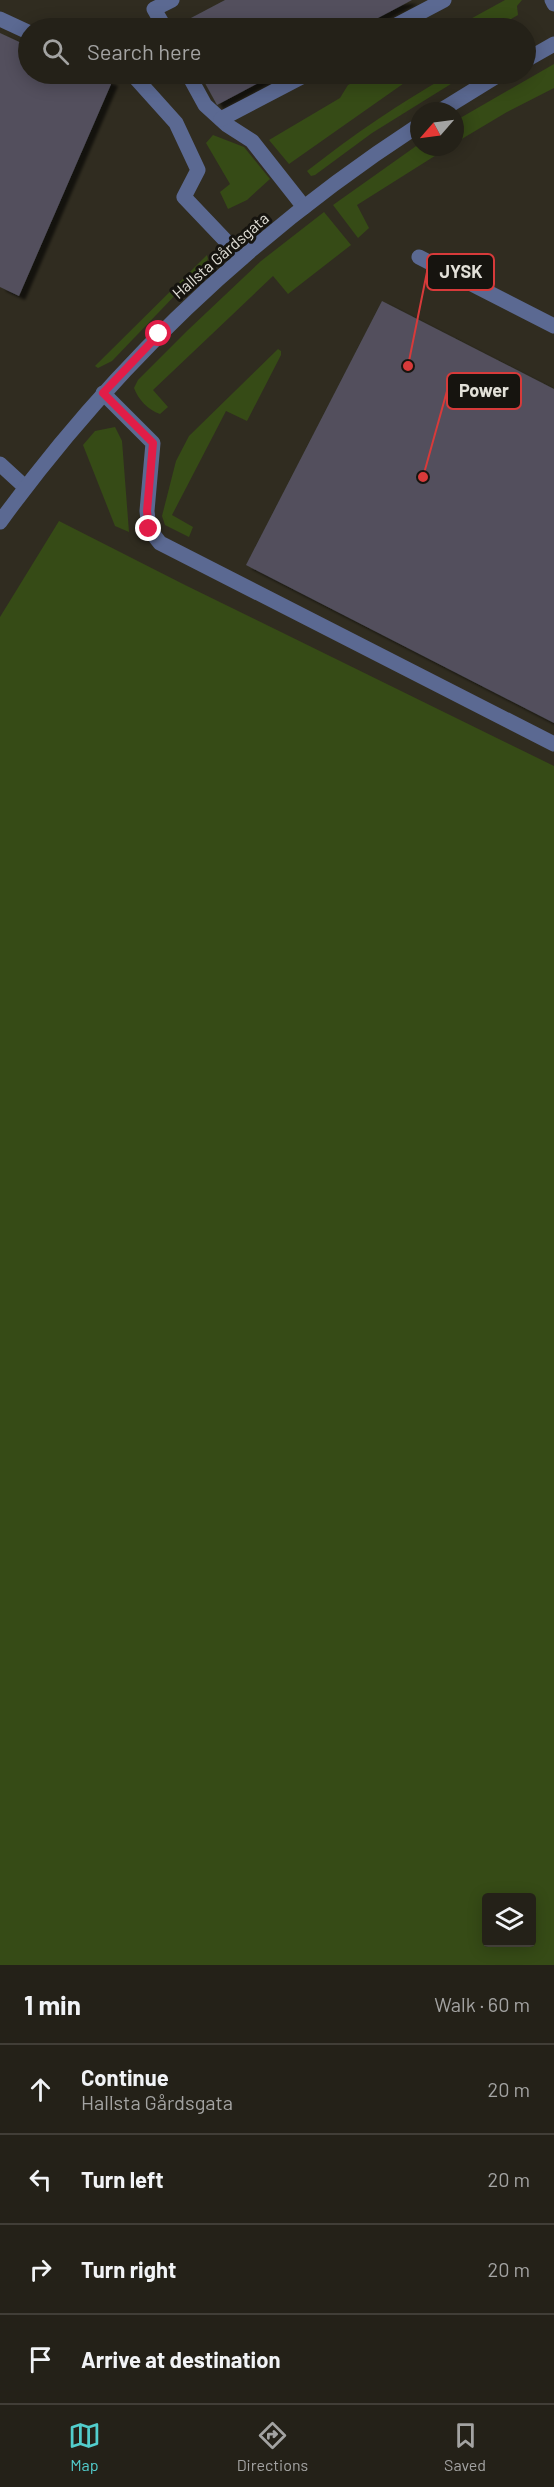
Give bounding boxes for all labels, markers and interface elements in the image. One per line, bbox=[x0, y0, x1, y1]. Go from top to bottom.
search box bbox=[18, 18, 536, 84]
icon: search bbox=[39, 35, 72, 68]
text: Search here bbox=[87, 38, 201, 64]
north arrow bbox=[410, 102, 464, 156]
street label: Hallsta Gårdsgata bbox=[168, 208, 272, 302]
callout: JYSK bbox=[427, 254, 494, 290]
text: JYSK bbox=[439, 260, 483, 282]
route start bbox=[145, 320, 171, 346]
callout: Power bbox=[447, 373, 521, 409]
text: Power bbox=[459, 379, 509, 401]
route end bbox=[135, 515, 161, 541]
map controls bbox=[482, 1893, 536, 1947]
button: layers bbox=[482, 1893, 536, 1947]
text: 1 min bbox=[24, 1989, 81, 2020]
text: Walk · 60 m bbox=[434, 1992, 530, 2016]
text: Continue bbox=[81, 2064, 169, 2090]
icon: ahead bbox=[24, 2073, 57, 2106]
text: 20 m bbox=[487, 2077, 530, 2101]
text: Hallsta Gårdsgata bbox=[81, 2090, 233, 2114]
icon: left bbox=[24, 2163, 57, 2196]
text: Turn left bbox=[81, 2166, 164, 2192]
text: 20 m bbox=[487, 2167, 530, 2191]
icon: right bbox=[24, 2253, 57, 2286]
text: Turn right bbox=[81, 2256, 176, 2282]
text: 20 m bbox=[487, 2257, 530, 2281]
icon: arrive bbox=[24, 2343, 57, 2376]
text: Arrive at destination bbox=[81, 2346, 280, 2372]
tab: Map bbox=[68, 2419, 101, 2474]
tab: Directions bbox=[237, 2419, 308, 2474]
tab: Saved bbox=[444, 2419, 486, 2474]

